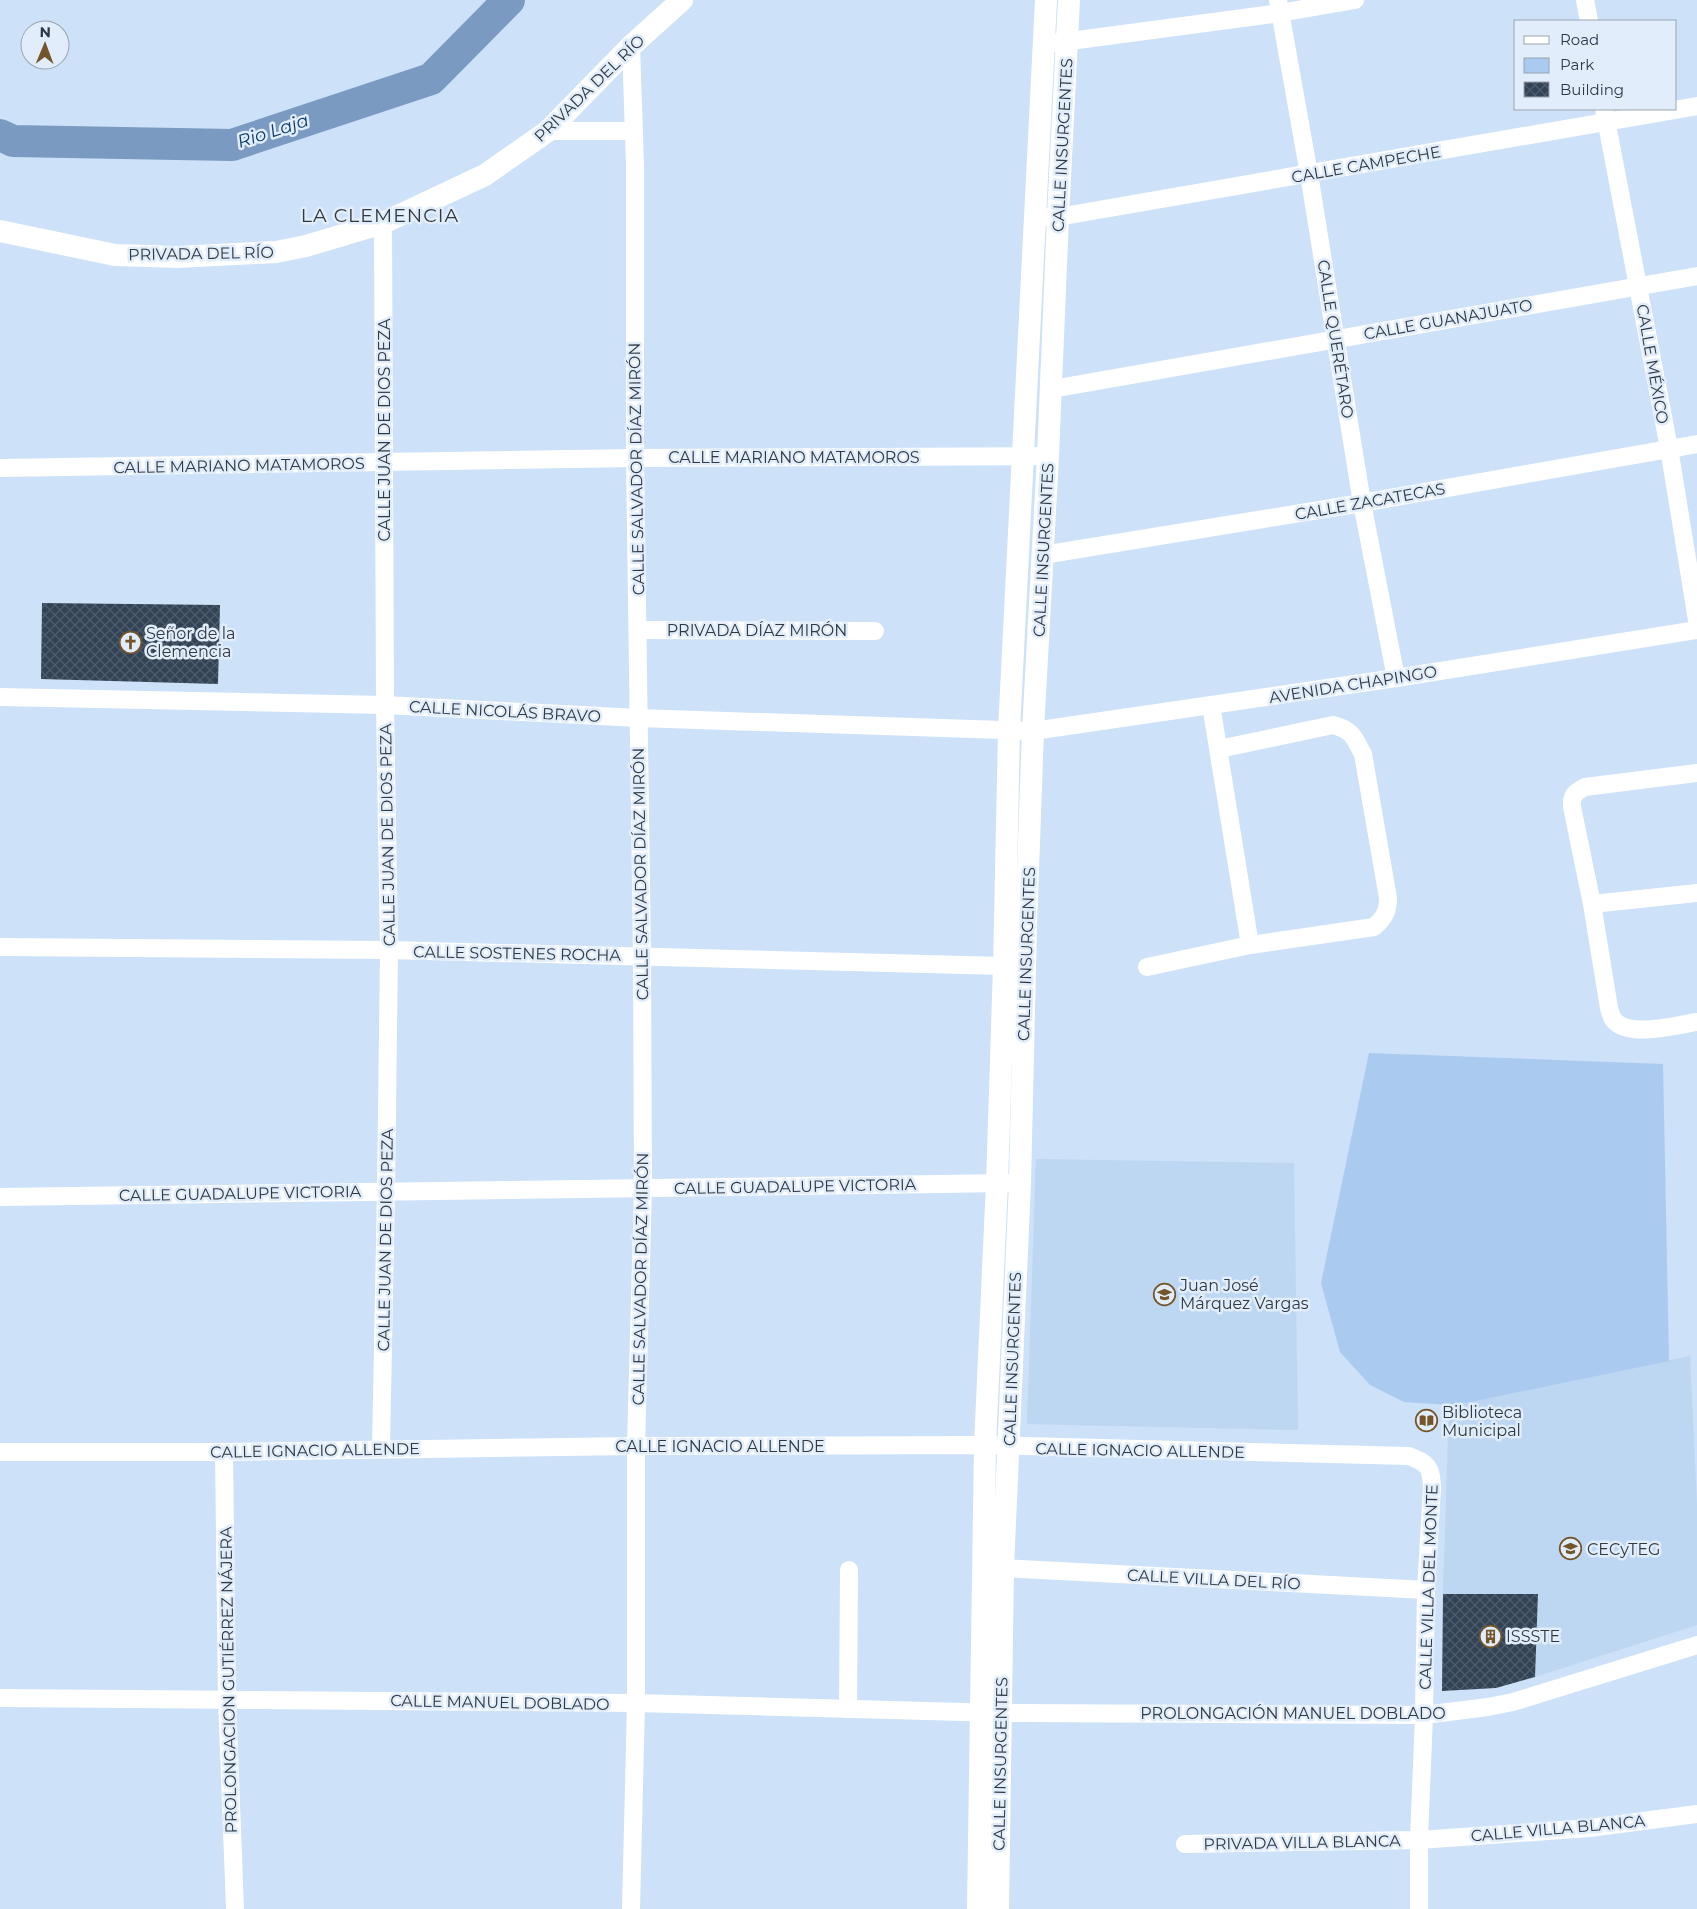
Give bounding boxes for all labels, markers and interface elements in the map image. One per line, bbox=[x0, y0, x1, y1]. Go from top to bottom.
north arrow bbox=[20, 20, 70, 70]
legend bbox=[1514, 20, 1677, 110]
text: N bbox=[39, 23, 51, 41]
text: Road bbox=[1560, 30, 1599, 49]
street label: PRIVADA DEL RÍO bbox=[530, 31, 648, 146]
text: Park bbox=[1560, 55, 1594, 74]
street label: CALLE INSURGENTES bbox=[1048, 57, 1077, 232]
text: Building bbox=[1560, 80, 1624, 99]
water label: Rio Laja bbox=[235, 109, 311, 153]
street label: CALLE CAMPECHE bbox=[1290, 142, 1442, 187]
district label: LA CLEMENCIA bbox=[301, 204, 459, 227]
street label: PRIVADA DEL RÍO bbox=[128, 243, 274, 264]
street label: CALLE QUERÉTARO bbox=[1314, 258, 1357, 420]
street label: CALLE GUANAJUATO bbox=[1362, 295, 1534, 344]
street label: CALLE MÉXICO bbox=[1633, 303, 1672, 425]
street label: CALLE JUAN DE DIOS PEZA bbox=[375, 318, 394, 541]
street label: CALLE SALVADOR DÍAZ MIRÓN bbox=[625, 342, 648, 596]
street label: CALLE MARIANO MATAMOROS bbox=[668, 448, 920, 467]
street label: CALLE MARIANO MATAMOROS bbox=[113, 454, 365, 477]
street label: CALLE INSURGENTES bbox=[1029, 462, 1058, 637]
street label: CALLE ZACATECAS bbox=[1293, 479, 1447, 524]
street label: PRIVADA DÍAZ MIRÓN bbox=[667, 621, 847, 640]
place label: Señor de la Clemencia bbox=[146, 624, 235, 661]
church icon: Señor de la Clemencia bbox=[118, 630, 142, 654]
street label: AVENIDA CHAPINGO bbox=[1268, 662, 1438, 707]
street label: CALLE NICOLÁS BRAVO bbox=[409, 697, 601, 726]
street label: CALLE JUAN DE DIOS PEZA bbox=[376, 723, 399, 947]
street label: CALLE SALVADOR DÍAZ MIRÓN bbox=[629, 747, 652, 1001]
street label: CALLE INSURGENTES bbox=[1014, 867, 1039, 1041]
street label: CALLE SOSTENES ROCHA bbox=[413, 942, 622, 965]
street label: CALLE JUAN DE DIOS PEZA bbox=[374, 1128, 397, 1352]
street label: CALLE SALVADOR DÍAZ MIRÓN bbox=[629, 1152, 652, 1406]
street label: CALLE GUADALUPE VICTORIA bbox=[674, 1175, 917, 1198]
street label: CALLE GUADALUPE VICTORIA bbox=[119, 1182, 362, 1205]
street label: CALLE INSURGENTES bbox=[1000, 1272, 1025, 1446]
place label: Juan José Márquez Vargas bbox=[1179, 1276, 1309, 1313]
school or university icon: Juan José Márquez Vargas bbox=[1152, 1282, 1176, 1306]
place label: Biblioteca Municipal bbox=[1442, 1403, 1522, 1440]
library icon: Biblioteca Municipal bbox=[1414, 1409, 1438, 1433]
street label: CALLE IGNACIO ALLENDE bbox=[615, 1437, 825, 1456]
street label: CALLE IGNACIO ALLENDE bbox=[210, 1439, 420, 1462]
street label: CALLE IGNACIO ALLENDE bbox=[1035, 1439, 1245, 1462]
street label: CALLE VILLA DEL MONTE bbox=[1415, 1484, 1442, 1690]
street label: PROLONGACION GUTIÉRREZ NÁJERA bbox=[216, 1526, 241, 1834]
school or university icon: CECyTEG bbox=[1559, 1537, 1583, 1561]
place label: CECyTEG bbox=[1587, 1540, 1660, 1559]
street label: CALLE VILLA DEL RÍO bbox=[1127, 1565, 1301, 1594]
building icon: ISSSTE bbox=[1478, 1624, 1502, 1648]
place label: ISSSTE bbox=[1506, 1627, 1560, 1646]
street label: CALLE INSURGENTES bbox=[989, 1677, 1012, 1851]
street label: CALLE MANUEL DOBLADO bbox=[390, 1691, 610, 1714]
street label: PROLONGACIÓN MANUEL DOBLADO bbox=[1140, 1704, 1446, 1723]
street label: CALLE VILLA BLANCA bbox=[1470, 1811, 1647, 1846]
street label: PRIVADA VILLA BLANCA bbox=[1203, 1831, 1401, 1854]

